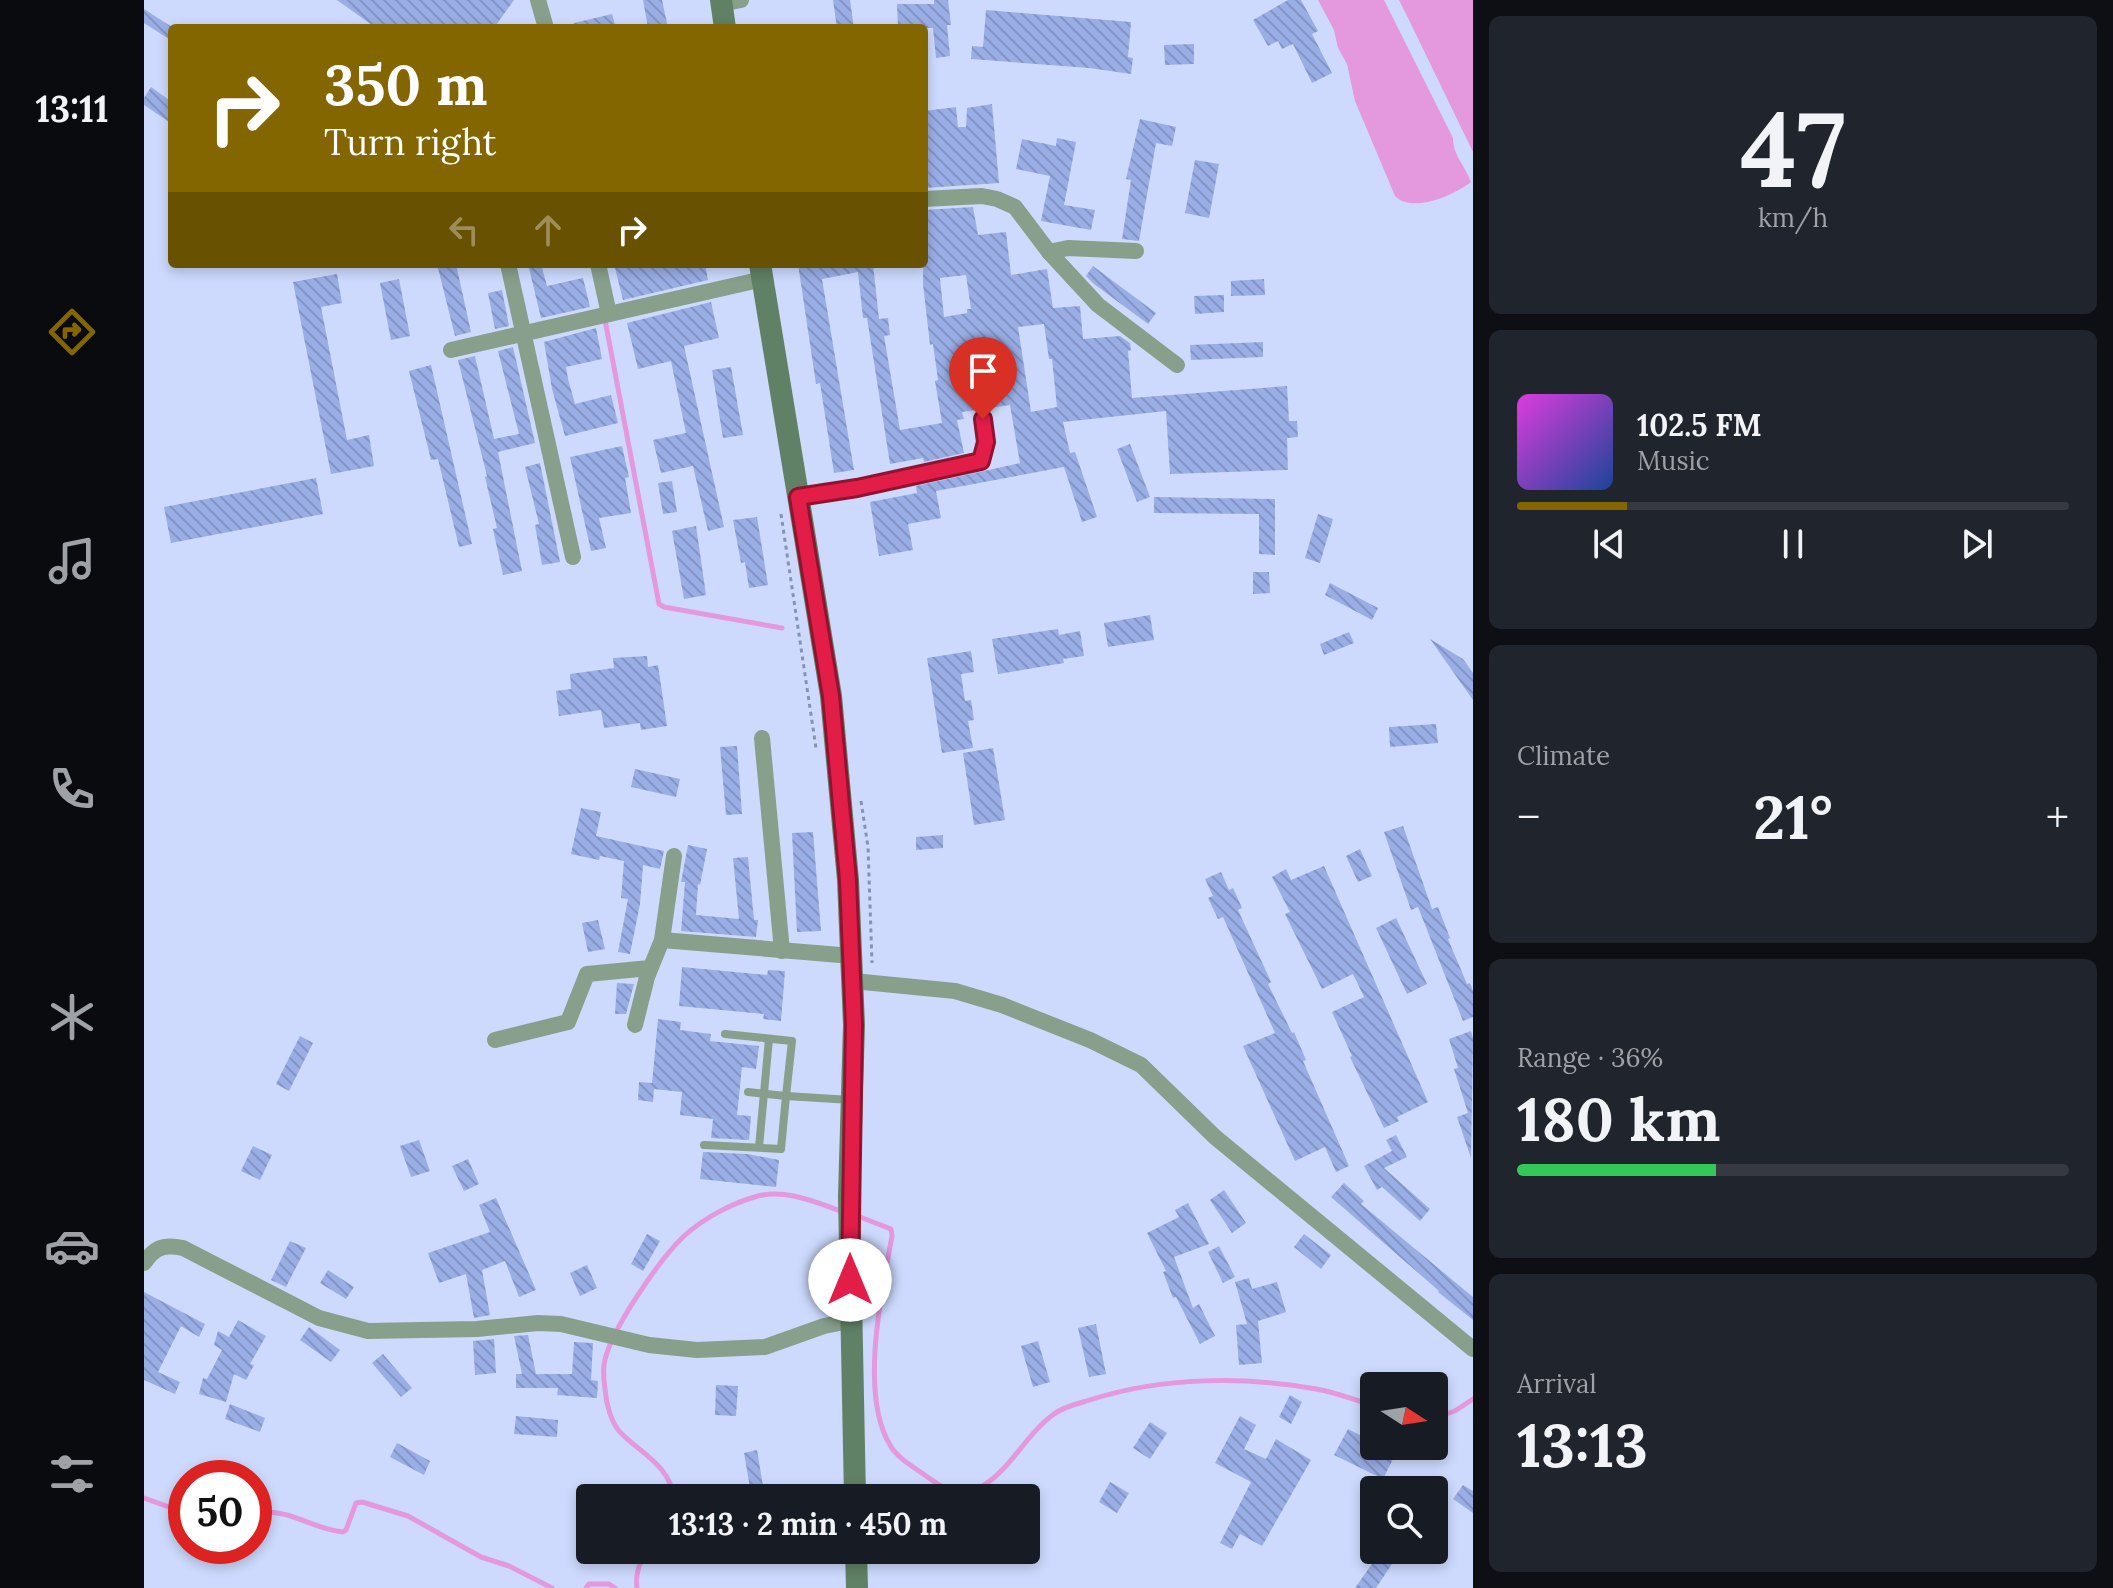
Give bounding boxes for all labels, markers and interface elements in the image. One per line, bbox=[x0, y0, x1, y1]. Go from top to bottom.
text: 350 m bbox=[324, 49, 487, 120]
icon: right bbox=[192, 56, 296, 160]
text: 47 bbox=[1740, 82, 1846, 215]
text: 13:11 bbox=[35, 86, 109, 132]
text: Turn right bbox=[324, 119, 497, 165]
text: km/h bbox=[1758, 201, 1828, 234]
icon: left bbox=[442, 208, 486, 252]
icon: ahead bbox=[526, 208, 570, 252]
icon: right bbox=[610, 208, 654, 252]
icon: directions bbox=[44, 304, 100, 360]
pin bbox=[949, 337, 1017, 419]
icon: arrive bbox=[961, 349, 1005, 393]
text: 102.5 FM bbox=[1637, 406, 1762, 444]
text: Music bbox=[1637, 444, 1710, 477]
icon: previous bbox=[1587, 522, 1631, 566]
icon: pause bbox=[1771, 522, 1815, 566]
icon: next bbox=[1955, 522, 1999, 566]
icon: music bbox=[44, 533, 100, 589]
text: Climate bbox=[1517, 739, 1610, 772]
icon: phone bbox=[44, 761, 100, 817]
text: 21° bbox=[1753, 779, 1833, 855]
text: − bbox=[1517, 789, 1540, 845]
text: + bbox=[2046, 789, 2069, 845]
icon: climate bbox=[44, 989, 100, 1045]
text: Range · 36% bbox=[1517, 1041, 1663, 1074]
text: 180 km bbox=[1517, 1081, 1720, 1157]
icon: car bbox=[44, 1218, 100, 1274]
position arrow bbox=[808, 1238, 892, 1322]
text: Arrival bbox=[1517, 1367, 1596, 1400]
north arrow bbox=[1360, 1372, 1448, 1460]
map controls bbox=[1360, 1372, 1448, 1564]
text: 13:13 bbox=[1517, 1407, 1648, 1483]
icon: filters bbox=[44, 1446, 100, 1502]
speed limit sign: 50 bbox=[168, 1460, 272, 1564]
button: search bbox=[1360, 1476, 1448, 1564]
text: 13:13 · 2 min · 450 m bbox=[669, 1505, 947, 1543]

